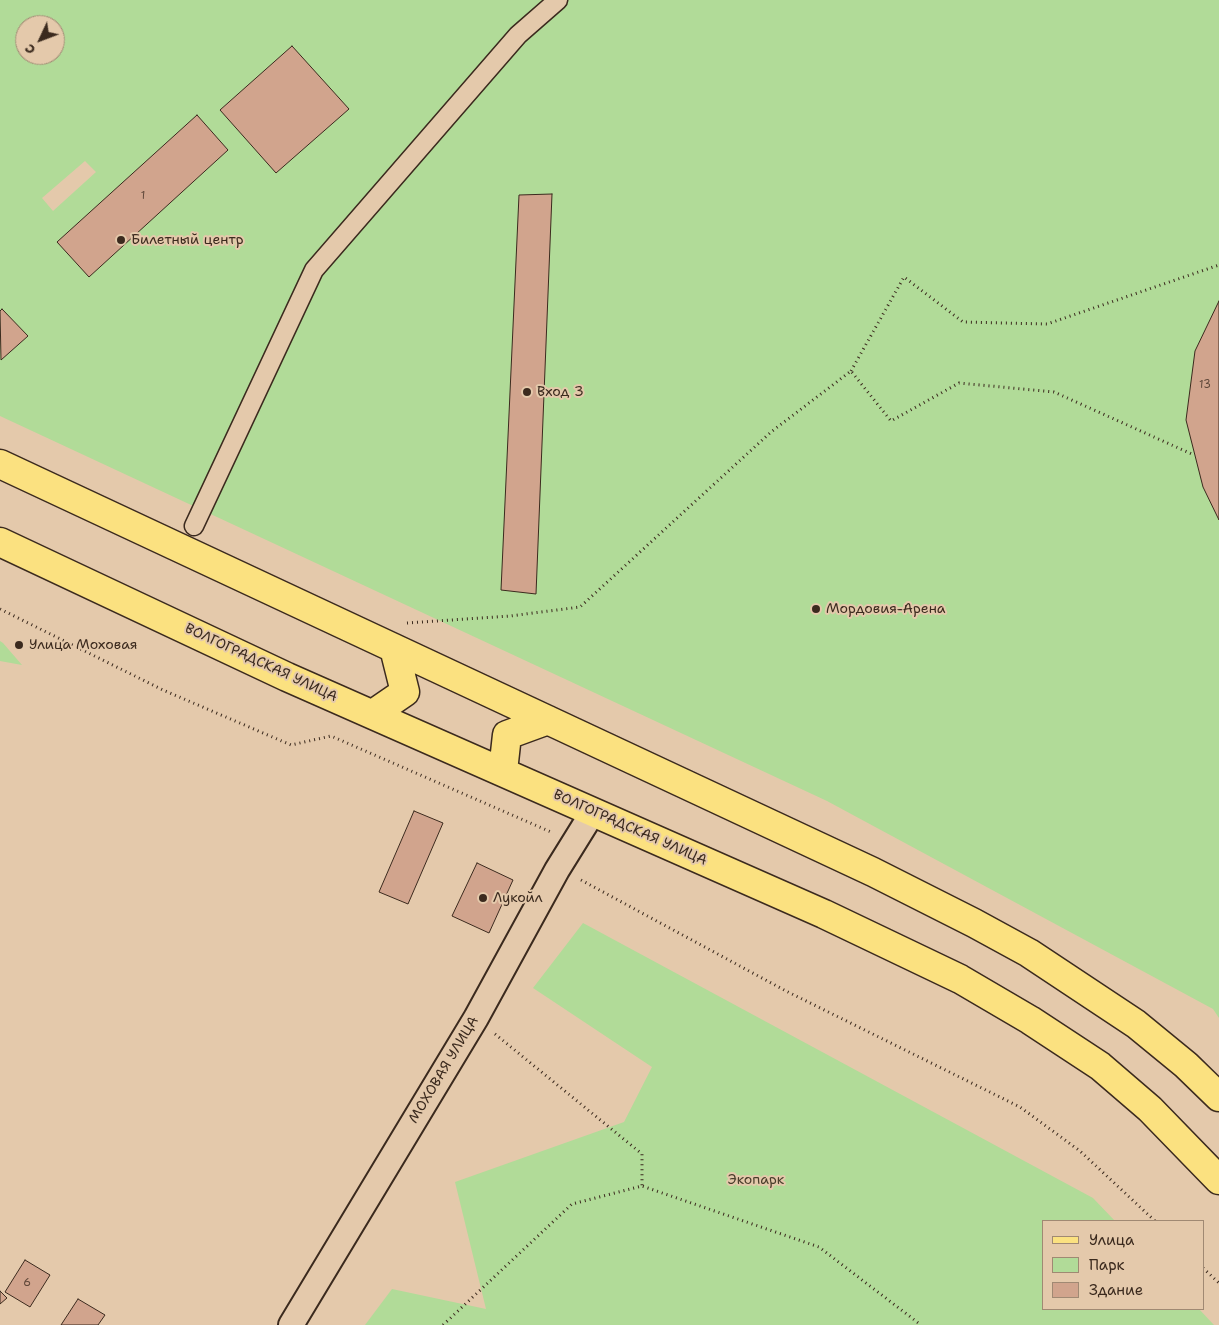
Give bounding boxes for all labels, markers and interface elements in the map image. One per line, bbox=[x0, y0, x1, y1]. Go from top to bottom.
north arrow bbox=[15, 15, 65, 65]
text: С bbox=[20, 40, 39, 59]
house number: 1 bbox=[141, 189, 145, 203]
place label: Билетный центр bbox=[131, 232, 244, 248]
marker: Билетный центр bbox=[115, 234, 127, 246]
house number: 13 bbox=[1199, 378, 1211, 392]
place label: Вход 3 bbox=[537, 384, 584, 400]
marker: Вход 3 bbox=[521, 386, 533, 398]
place label: Мордовия-Арена bbox=[826, 601, 946, 617]
marker: Мордовия-Арена bbox=[810, 603, 822, 615]
street label: ВОЛГОГРАДСКАЯ УЛИЦА bbox=[182, 620, 340, 706]
place label: Улица Моховая bbox=[29, 637, 138, 653]
marker: Улица Моховая bbox=[13, 639, 25, 651]
street label: ВОЛГОГРАДСКАЯ УЛИЦА bbox=[551, 787, 709, 869]
place label: Лукойл bbox=[493, 890, 543, 906]
marker: Лукойл bbox=[477, 892, 489, 904]
street label: МОХОВАЯ УЛИЦА bbox=[405, 1014, 483, 1126]
park label: Экопарк bbox=[728, 1172, 784, 1188]
legend bbox=[1042, 1220, 1204, 1310]
text: Улица bbox=[1089, 1230, 1134, 1250]
text: Парк bbox=[1089, 1255, 1125, 1275]
house number: 6 bbox=[23, 1276, 31, 1290]
text: Здание bbox=[1089, 1280, 1143, 1300]

